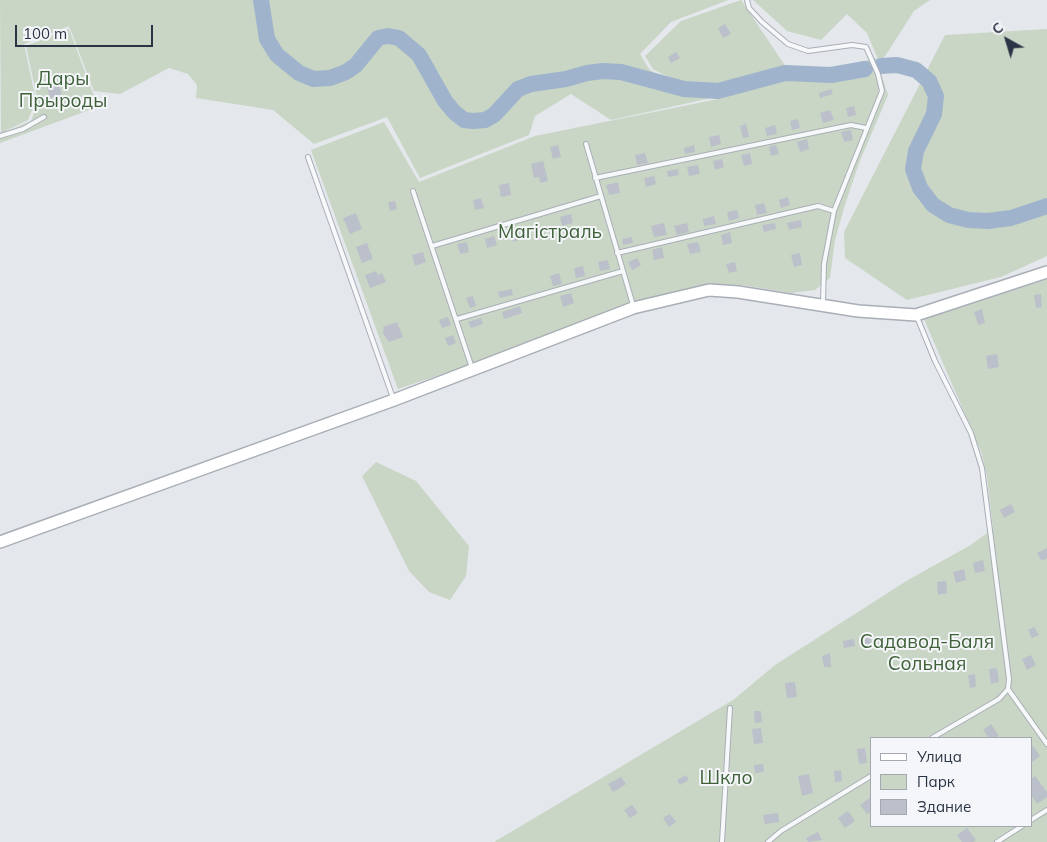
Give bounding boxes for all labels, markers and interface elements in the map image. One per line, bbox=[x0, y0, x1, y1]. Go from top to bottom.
scale bar bbox=[18, 15, 155, 47]
north arrow bbox=[982, 15, 1032, 65]
text: С bbox=[988, 18, 1007, 38]
text: 100 m bbox=[23, 24, 67, 43]
park label: Дары Прыроды bbox=[19, 68, 107, 112]
park label: Магістраль bbox=[498, 221, 602, 243]
park label: Садавод-Баля Сольная bbox=[860, 631, 994, 675]
legend bbox=[870, 737, 1032, 827]
text: Улица bbox=[917, 747, 962, 766]
park label: Шкло bbox=[700, 767, 752, 789]
text: Парк bbox=[917, 772, 955, 791]
text: Здание bbox=[917, 797, 971, 816]

